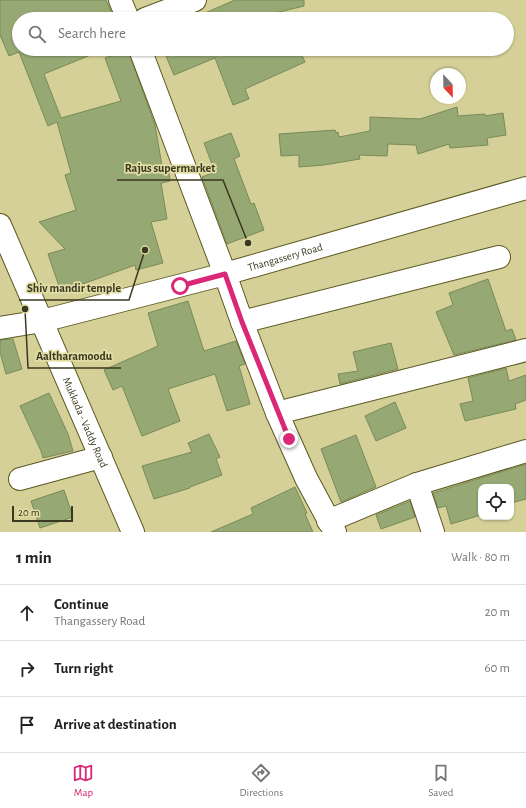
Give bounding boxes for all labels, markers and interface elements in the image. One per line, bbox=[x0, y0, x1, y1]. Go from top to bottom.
search box bbox=[12, 12, 514, 56]
icon: search bbox=[26, 23, 48, 45]
text: Search here bbox=[58, 26, 126, 41]
north arrow bbox=[430, 68, 466, 104]
callout: Rajus supermarket bbox=[117, 156, 223, 180]
text: Rajus supermarket bbox=[125, 162, 215, 175]
street label: Thangassery Road bbox=[246, 241, 324, 273]
callout: Shiv mandir temple bbox=[19, 276, 129, 300]
route start bbox=[171, 277, 189, 295]
text: Shiv mandir temple bbox=[27, 282, 121, 294]
callout: Aaltharamoodu bbox=[28, 344, 121, 368]
text: Aaltharamoodu bbox=[36, 350, 113, 362]
street label: Mukkada - Vaddy Road bbox=[61, 375, 110, 469]
route end bbox=[280, 430, 298, 448]
map controls bbox=[478, 484, 514, 520]
button: locate bbox=[478, 484, 514, 520]
scale bar bbox=[12, 504, 73, 523]
text: 20 m bbox=[18, 507, 39, 518]
text: 1 min bbox=[16, 549, 52, 566]
text: Walk · 80 m bbox=[451, 551, 510, 564]
text: Continue bbox=[54, 597, 109, 612]
icon: ahead bbox=[16, 602, 38, 624]
text: 20 m bbox=[485, 606, 510, 619]
text: Thangassery Road bbox=[54, 615, 145, 628]
icon: right bbox=[16, 658, 38, 680]
text: Turn right bbox=[54, 661, 113, 676]
text: 60 m bbox=[484, 662, 510, 675]
icon: arrive bbox=[16, 714, 38, 736]
text: Arrive at destination bbox=[54, 717, 177, 732]
tab: Map bbox=[72, 762, 94, 799]
tab: Directions bbox=[239, 762, 283, 799]
tab: Saved bbox=[428, 762, 453, 799]

